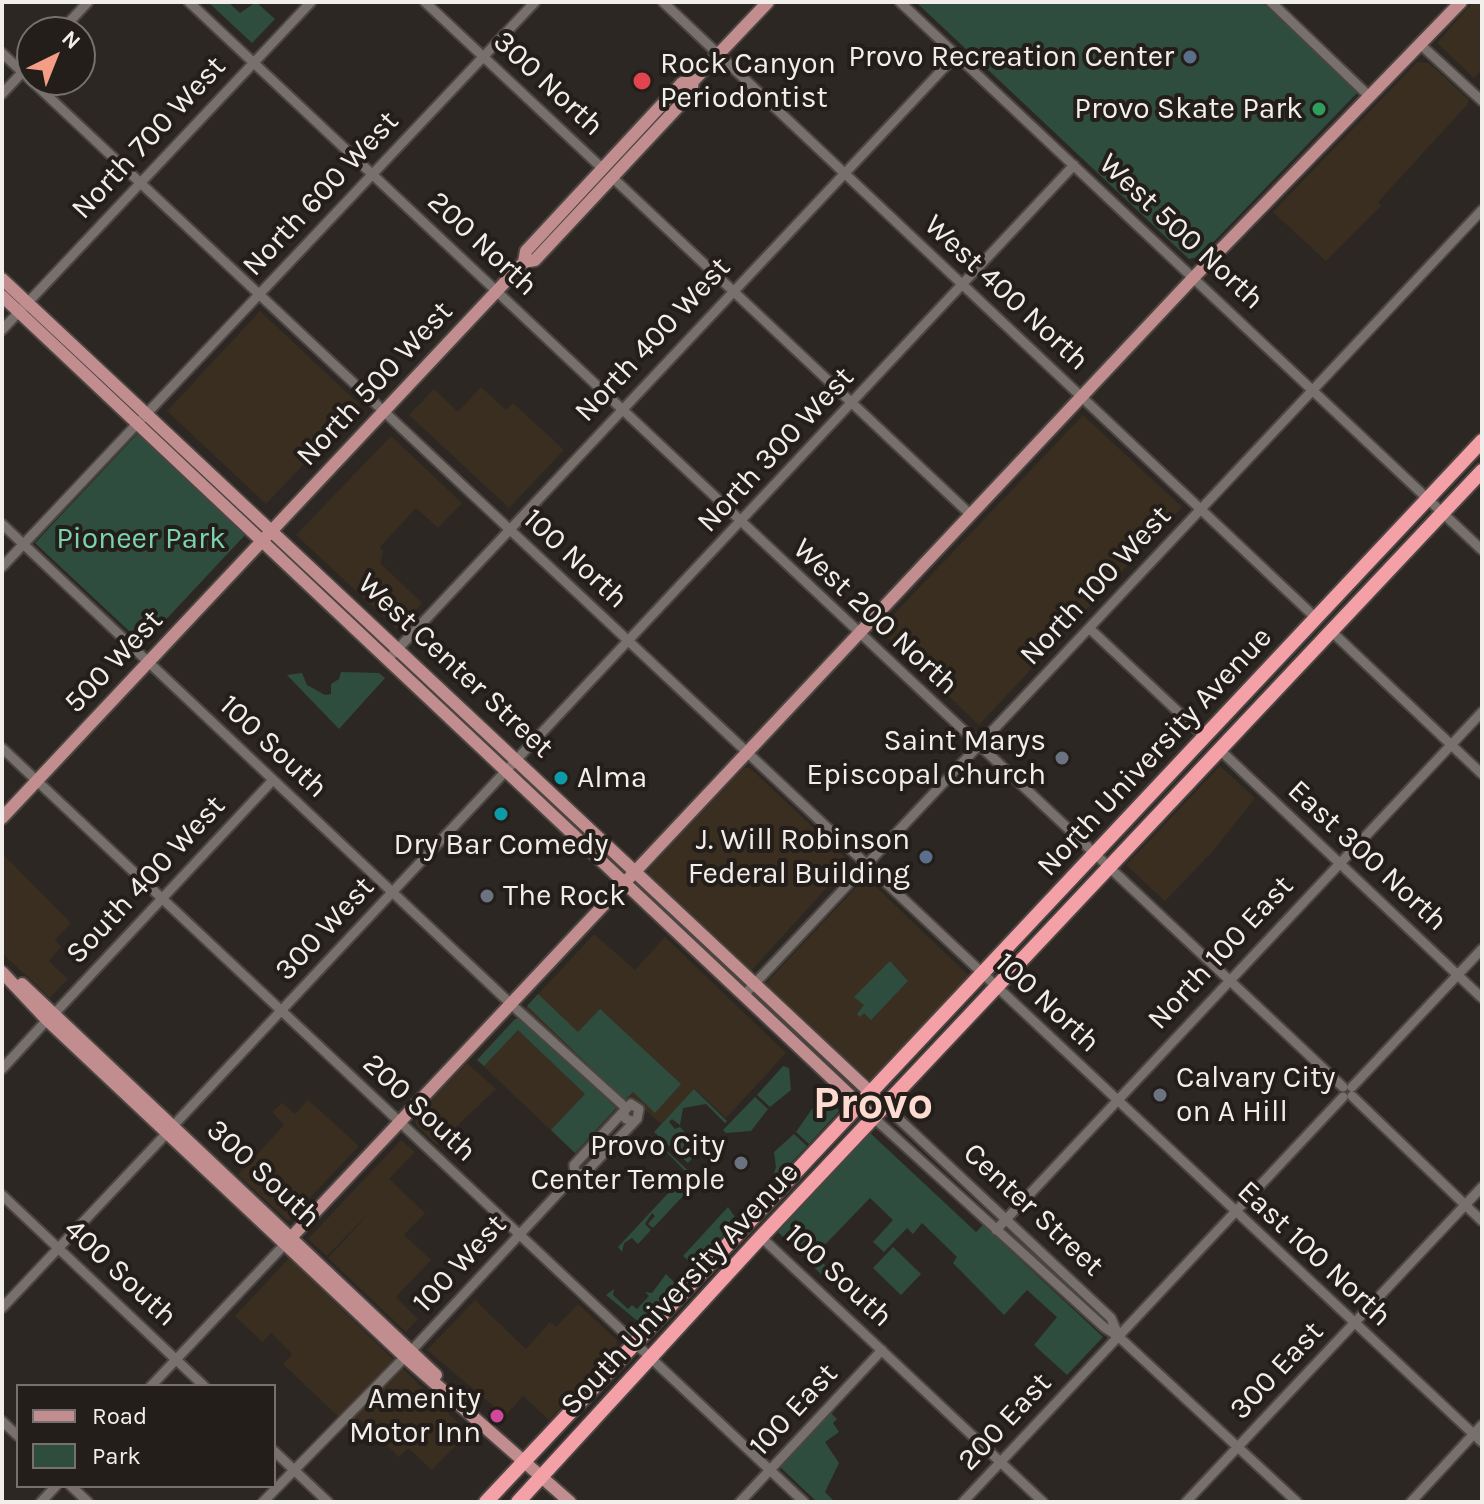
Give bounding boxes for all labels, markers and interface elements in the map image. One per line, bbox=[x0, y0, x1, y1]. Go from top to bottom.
north arrow bbox=[16, 16, 96, 96]
street label: 300 North bbox=[485, 24, 611, 144]
text: N bbox=[56, 25, 86, 55]
place label: Provo Recreation Center bbox=[848, 39, 1174, 75]
place label: Rock Canyon Periodontist bbox=[660, 46, 836, 116]
marker: Provo Recreation Center bbox=[1181, 48, 1199, 66]
street label: North 700 West bbox=[64, 49, 234, 227]
marker: Rock Canyon Periodontist bbox=[631, 70, 653, 92]
place label: Provo Skate Park bbox=[1074, 91, 1303, 127]
marker: Provo Skate Park bbox=[1310, 100, 1328, 118]
street label: North 600 West bbox=[235, 104, 407, 284]
street label: West 500 North bbox=[1091, 146, 1271, 318]
street label: 200 North bbox=[420, 184, 544, 304]
street label: West 400 North bbox=[916, 208, 1096, 378]
street label: North 400 West bbox=[568, 250, 738, 430]
street label: North 500 West bbox=[289, 294, 461, 474]
street label: North 300 West bbox=[690, 360, 862, 540]
street label: North 100 West bbox=[1013, 499, 1179, 673]
street label: 100 North bbox=[515, 502, 635, 616]
park label: Pioneer Park bbox=[56, 521, 226, 557]
street label: West 200 North bbox=[785, 531, 965, 703]
street label: West Center Street bbox=[350, 566, 560, 766]
street label: 500 West bbox=[57, 603, 171, 721]
street label: North University Avenue bbox=[1030, 620, 1280, 884]
street label: 100 South bbox=[211, 688, 335, 806]
place label: Saint Marys Episcopal Church bbox=[806, 723, 1046, 794]
marker: Saint Marys Episcopal Church bbox=[1053, 749, 1071, 767]
place label: Alma bbox=[577, 760, 647, 796]
marker: Alma bbox=[552, 769, 570, 787]
street label: East 300 North bbox=[1280, 773, 1454, 939]
street label: South 400 West bbox=[59, 788, 233, 972]
marker: Dry Bar Comedy bbox=[492, 805, 510, 823]
place label: J. Will Robinson Federal Building bbox=[688, 822, 910, 892]
place label: Dry Bar Comedy bbox=[394, 827, 608, 863]
marker: J. Will Robinson Federal Building bbox=[917, 848, 935, 866]
street label: North 100 East bbox=[1141, 869, 1301, 1037]
street label: 300 West bbox=[268, 870, 382, 988]
place label: The Rock bbox=[503, 878, 626, 914]
marker: The Rock bbox=[478, 887, 496, 905]
street label: 100 North bbox=[987, 946, 1107, 1060]
street label: 200 South bbox=[355, 1046, 483, 1170]
place label: Calvary City on A Hill bbox=[1176, 1060, 1335, 1130]
district label: Provo bbox=[813, 1077, 933, 1133]
marker: Calvary City on A Hill bbox=[1151, 1086, 1169, 1104]
street label: 300 South bbox=[199, 1112, 327, 1236]
place label: Provo City Center Temple bbox=[531, 1128, 725, 1198]
street label: Center Street bbox=[955, 1136, 1111, 1284]
marker: Provo City Center Temple bbox=[732, 1154, 750, 1172]
street label: South University Avenue bbox=[553, 1155, 807, 1423]
street label: East 100 North bbox=[1230, 1174, 1398, 1334]
street label: 100 West bbox=[406, 1207, 514, 1321]
street label: 400 South bbox=[56, 1212, 184, 1334]
street label: 100 South bbox=[776, 1217, 900, 1335]
street label: 300 East bbox=[1223, 1315, 1331, 1427]
street label: 100 East bbox=[742, 1356, 846, 1464]
street label: 200 East bbox=[951, 1366, 1059, 1478]
place label: Amenity Motor Inn bbox=[349, 1381, 481, 1452]
legend bbox=[16, 1384, 276, 1488]
text: Road bbox=[92, 1402, 147, 1430]
marker: Amenity Motor Inn bbox=[488, 1407, 506, 1425]
text: Park bbox=[92, 1442, 141, 1470]

